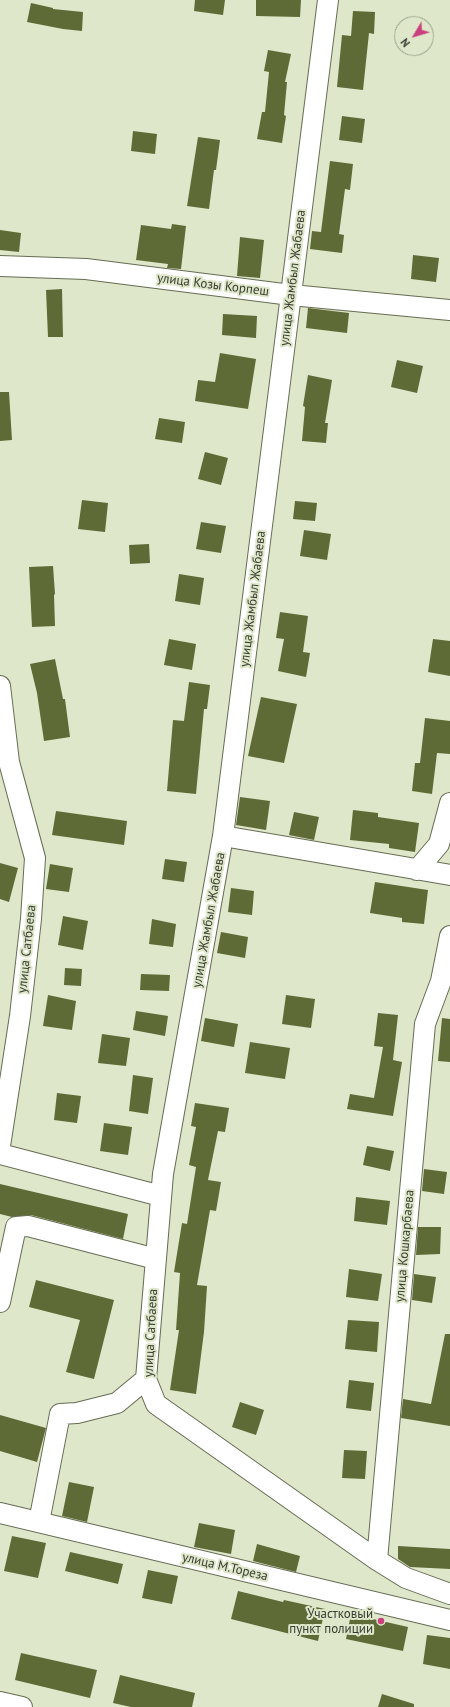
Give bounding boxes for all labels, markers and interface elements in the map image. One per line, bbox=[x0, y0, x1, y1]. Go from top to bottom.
north arrow bbox=[394, 16, 434, 56]
text: N bbox=[398, 36, 413, 50]
street label: улица Жамбыл Жабаева bbox=[277, 209, 309, 347]
street label: улица Козы Корпеш bbox=[156, 270, 270, 300]
street label: улица Жамбыл Жабаева bbox=[237, 530, 269, 668]
street label: улица Жамбыл Жабаева bbox=[189, 851, 229, 989]
street label: улица Сатбаева bbox=[15, 904, 39, 994]
street label: улица Кошкарбаева bbox=[392, 1189, 418, 1303]
street label: улица Сатбаева bbox=[141, 1288, 161, 1378]
street label: улица М.Тореза bbox=[181, 1550, 269, 1584]
place label: Участковый пункт полиции bbox=[289, 1606, 373, 1637]
marker: Участковый пункт полиции bbox=[376, 1616, 386, 1626]

